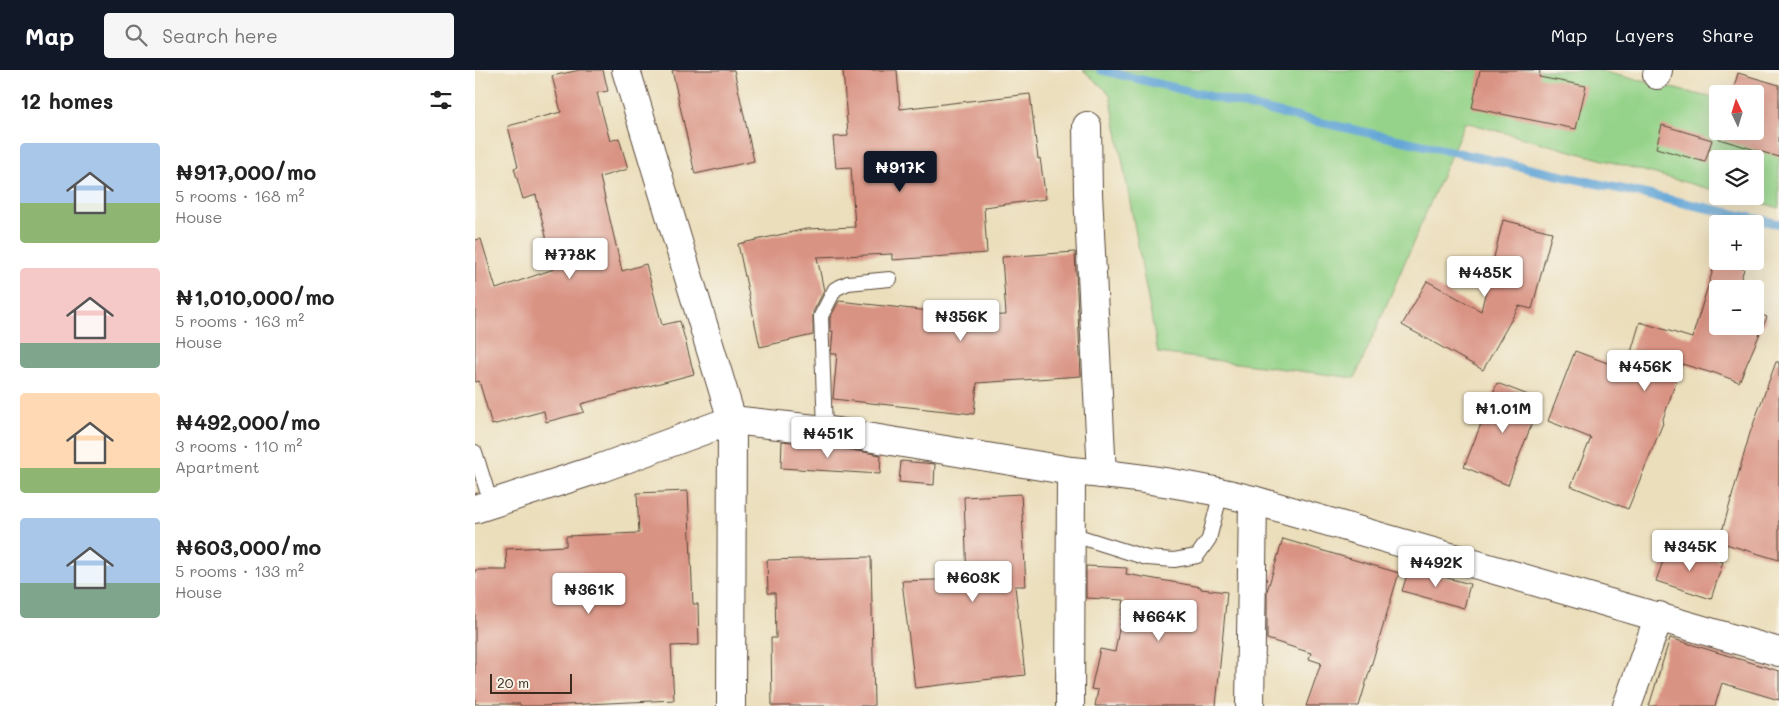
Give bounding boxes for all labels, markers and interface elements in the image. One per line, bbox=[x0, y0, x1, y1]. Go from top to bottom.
search box bbox=[104, 13, 454, 58]
text: Map bbox=[25, 20, 74, 51]
icon: search bbox=[122, 21, 150, 49]
text: Search here bbox=[162, 23, 278, 48]
text: Map bbox=[1551, 23, 1587, 47]
text: Layers bbox=[1615, 23, 1674, 47]
text: Share bbox=[1702, 23, 1754, 47]
north arrow bbox=[1709, 85, 1764, 140]
map controls bbox=[1709, 85, 1764, 335]
icon: filters bbox=[427, 86, 455, 114]
text: 12 homes bbox=[20, 87, 113, 114]
pin: ₦917K bbox=[865, 150, 935, 193]
button: layers bbox=[1709, 150, 1764, 205]
text: ₦917K bbox=[875, 156, 925, 177]
text: ₦917,000/mo bbox=[175, 158, 316, 185]
icon: home bbox=[60, 163, 120, 223]
text: 5 rooms · 168 m² bbox=[175, 185, 305, 206]
text: House bbox=[175, 206, 222, 227]
button: + bbox=[1709, 215, 1764, 270]
pin: ₦778K bbox=[535, 238, 605, 280]
text: ₦778K bbox=[544, 243, 596, 264]
pin: ₦485K bbox=[1450, 256, 1520, 298]
text: ₦485K bbox=[1458, 261, 1512, 282]
button: − bbox=[1709, 280, 1764, 335]
text: ₦1,010,000/mo bbox=[175, 283, 335, 310]
icon: home bbox=[60, 288, 120, 348]
pin: ₦356K bbox=[926, 300, 996, 342]
text: ₦356K bbox=[934, 305, 988, 326]
text: 5 rooms · 163 m² bbox=[175, 310, 304, 331]
text: House bbox=[175, 331, 222, 352]
pin: ₦456K bbox=[1610, 350, 1680, 392]
text: ₦456K bbox=[1618, 355, 1672, 376]
pin: ₦1.01M bbox=[1462, 392, 1544, 434]
text: ₦1.01M bbox=[1475, 397, 1531, 418]
text: ₦492,000/mo bbox=[175, 408, 320, 435]
icon: home bbox=[60, 413, 120, 473]
pin: ₦451K bbox=[793, 416, 863, 459]
text: ₦451K bbox=[802, 422, 854, 443]
text: 3 rooms · 110 m² bbox=[175, 435, 302, 456]
text: Apartment bbox=[175, 456, 260, 477]
pin: ₦345K bbox=[1655, 530, 1725, 572]
text: ₦603,000/mo bbox=[175, 533, 321, 560]
text: ₦345K bbox=[1663, 535, 1717, 556]
icon: home bbox=[60, 538, 120, 598]
pin: ₦492K bbox=[1401, 546, 1471, 588]
text: ₦492K bbox=[1409, 551, 1463, 572]
text: 5 rooms · 133 m² bbox=[175, 560, 304, 581]
pin: ₦603K bbox=[938, 560, 1008, 603]
text: ₦603K bbox=[946, 566, 1000, 587]
pin: ₦361K bbox=[554, 572, 624, 615]
text: ₦361K bbox=[563, 578, 615, 599]
text: House bbox=[175, 581, 222, 602]
pin: ₦664K bbox=[1124, 600, 1194, 642]
text: ₦664K bbox=[1132, 605, 1186, 626]
scale bar bbox=[490, 671, 573, 694]
text: 20 m bbox=[497, 673, 529, 692]

